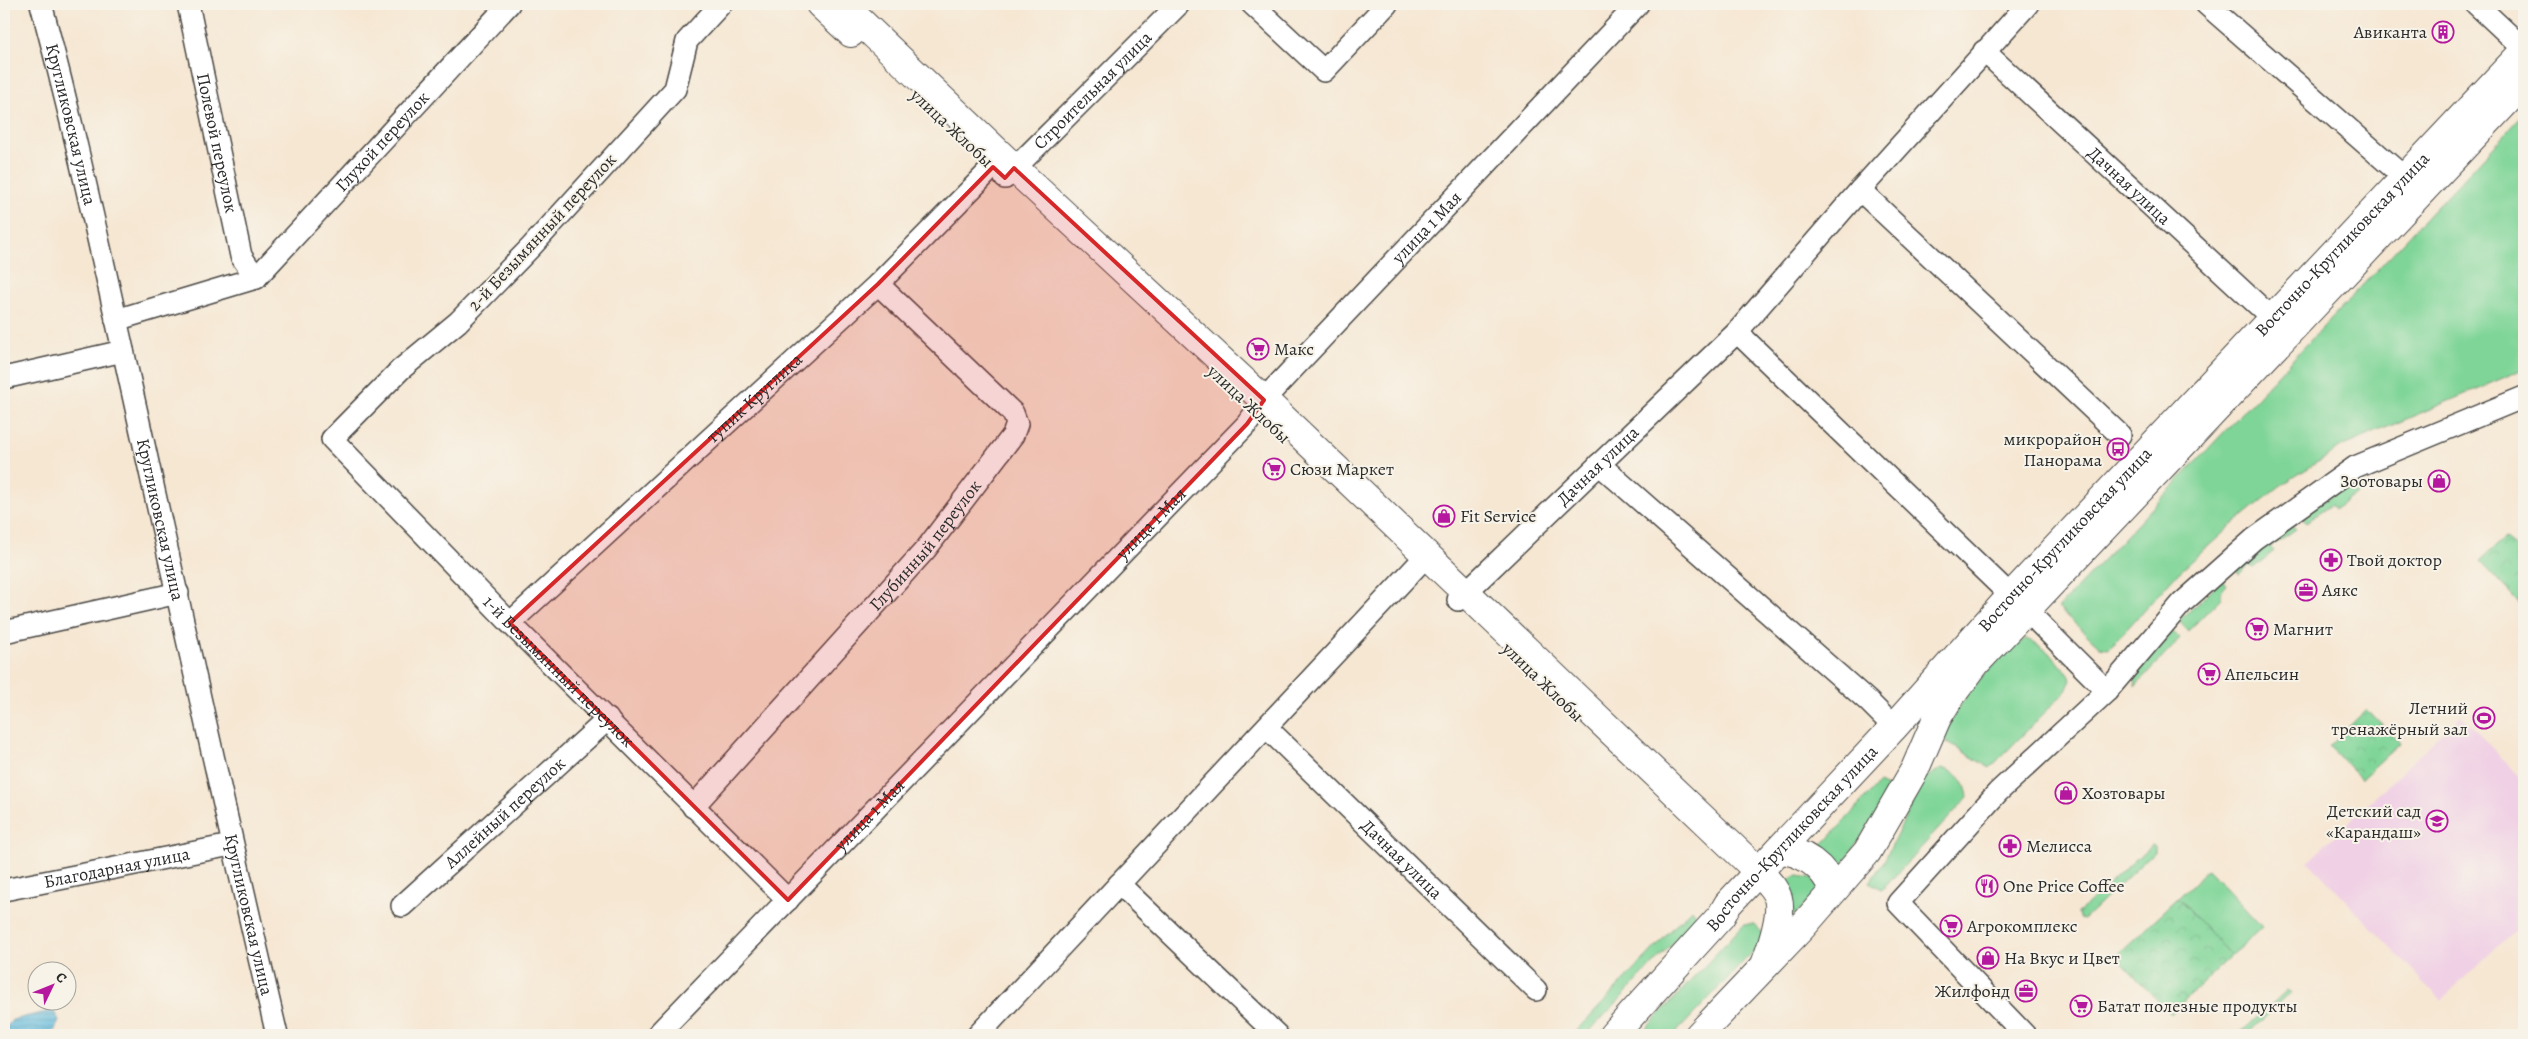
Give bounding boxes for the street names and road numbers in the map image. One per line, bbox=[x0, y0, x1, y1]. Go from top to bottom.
street label: Строительная улица bbox=[1028, 25, 1158, 155]
street label: Кругликовская улица bbox=[40, 41, 102, 208]
street label: Полевой переулок bbox=[191, 71, 244, 215]
street label: улица Жлобы bbox=[905, 83, 999, 173]
street label: Глухой переулок bbox=[330, 86, 435, 197]
street label: Дачная улица bbox=[2082, 141, 2177, 231]
street label: Восточно-Кругликовская улица bbox=[2250, 146, 2435, 342]
street label: 2-й Безымянный переулок bbox=[462, 148, 622, 316]
street label: улица 1 Мая bbox=[1386, 186, 1467, 270]
street label: тупик Круглика bbox=[701, 347, 808, 448]
street label: улица Жлобы bbox=[1202, 359, 1296, 449]
street label: Дачная улица bbox=[1552, 420, 1645, 511]
street label: Кругликовская улица bbox=[131, 436, 190, 603]
street label: Восточно-Кругликовская улица bbox=[1973, 441, 2158, 637]
street label: Глубинный переулок bbox=[864, 475, 987, 616]
street label: улица 1 Мая bbox=[1110, 482, 1191, 565]
street label: 1-й Безымянный переулок bbox=[478, 590, 640, 752]
street label: улица Жлобы bbox=[1496, 636, 1589, 727]
street label: Восточно-Кругликовская улица bbox=[1701, 739, 1883, 937]
street label: Аллейный переулок bbox=[439, 751, 571, 874]
street label: улица 1 Мая bbox=[828, 774, 910, 857]
street label: Дачная улица bbox=[1356, 814, 1448, 905]
street label: Кругликовская улица bbox=[219, 831, 279, 999]
street label: Благодарная улица bbox=[42, 841, 193, 894]

